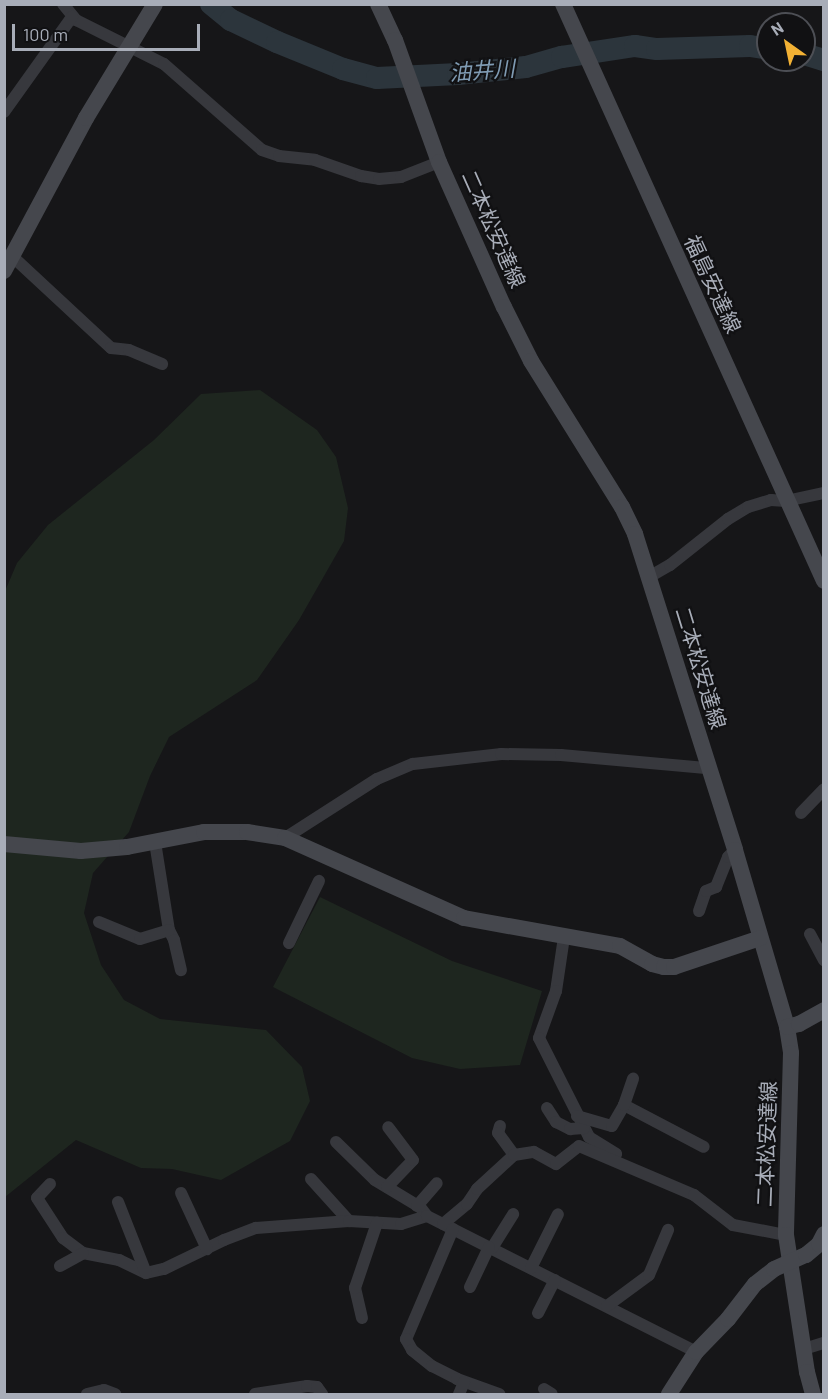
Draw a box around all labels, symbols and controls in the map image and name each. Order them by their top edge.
scale bar [15,12,202,50]
north arrow [756,12,816,72]
text: N [767,17,787,39]
text: 100 m [23,23,68,45]
water label: 油井川 [448,55,516,85]
street label: 二本松安達線 [457,166,531,292]
street label: 福島安達線 [679,231,747,337]
street label: 二本松安達線 [671,604,731,732]
street label: 二本松安達線 [751,1081,781,1207]

